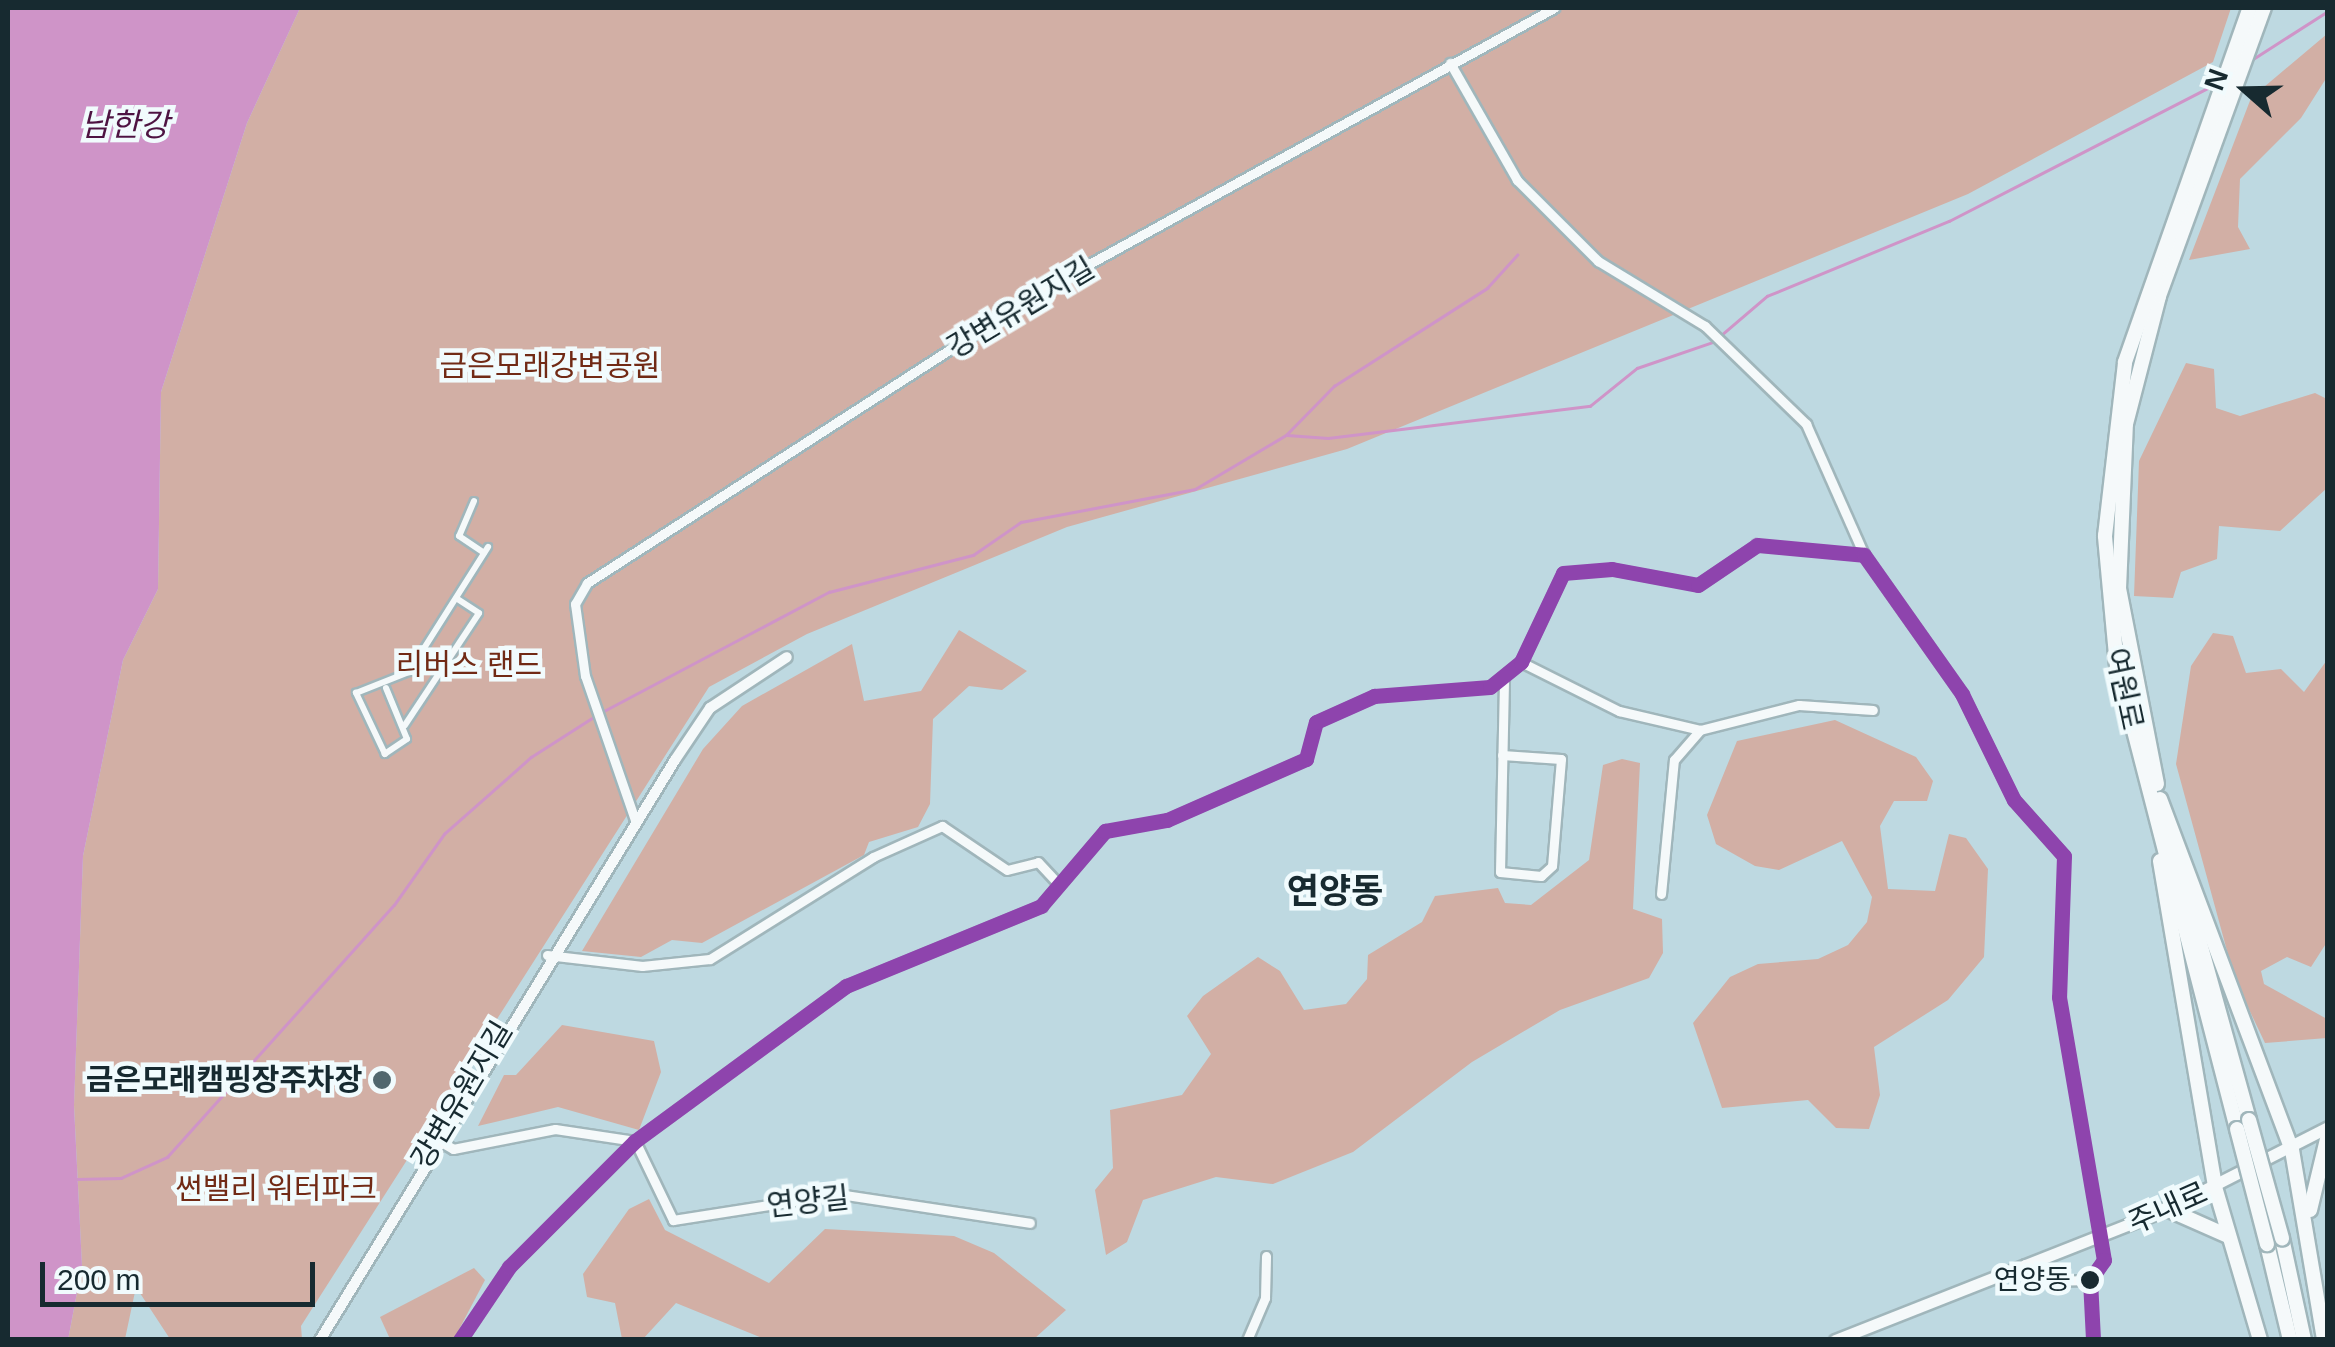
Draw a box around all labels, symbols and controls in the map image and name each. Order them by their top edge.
north arrow [2195,40,2295,140]
text: N [2198,65,2234,94]
water label: 남한강 [81,106,169,144]
street label: 강변유원지길 [941,250,1101,366]
park label: 금은모래강변공원 [440,348,660,384]
street label: 여원로 [2098,645,2150,733]
park label: 리버스 랜드 [396,647,542,683]
district label: 연양동 [1287,870,1383,912]
street label: 강변유원지길 [404,1015,520,1175]
place label: 금은모래캠핑장주차장 [86,1062,362,1098]
marker: 금은모래캠핑장주차장 [371,1069,393,1091]
park label: 썬밸리 워터파크 [175,1171,377,1207]
street label: 주내로 [2123,1175,2213,1241]
street label: 연양길 [765,1180,851,1224]
scale bar [45,1242,320,1304]
text: 200 m [57,1263,140,1296]
place label: 연양동 [1994,1263,2071,1297]
marker: 연양동 [2080,1270,2100,1290]

